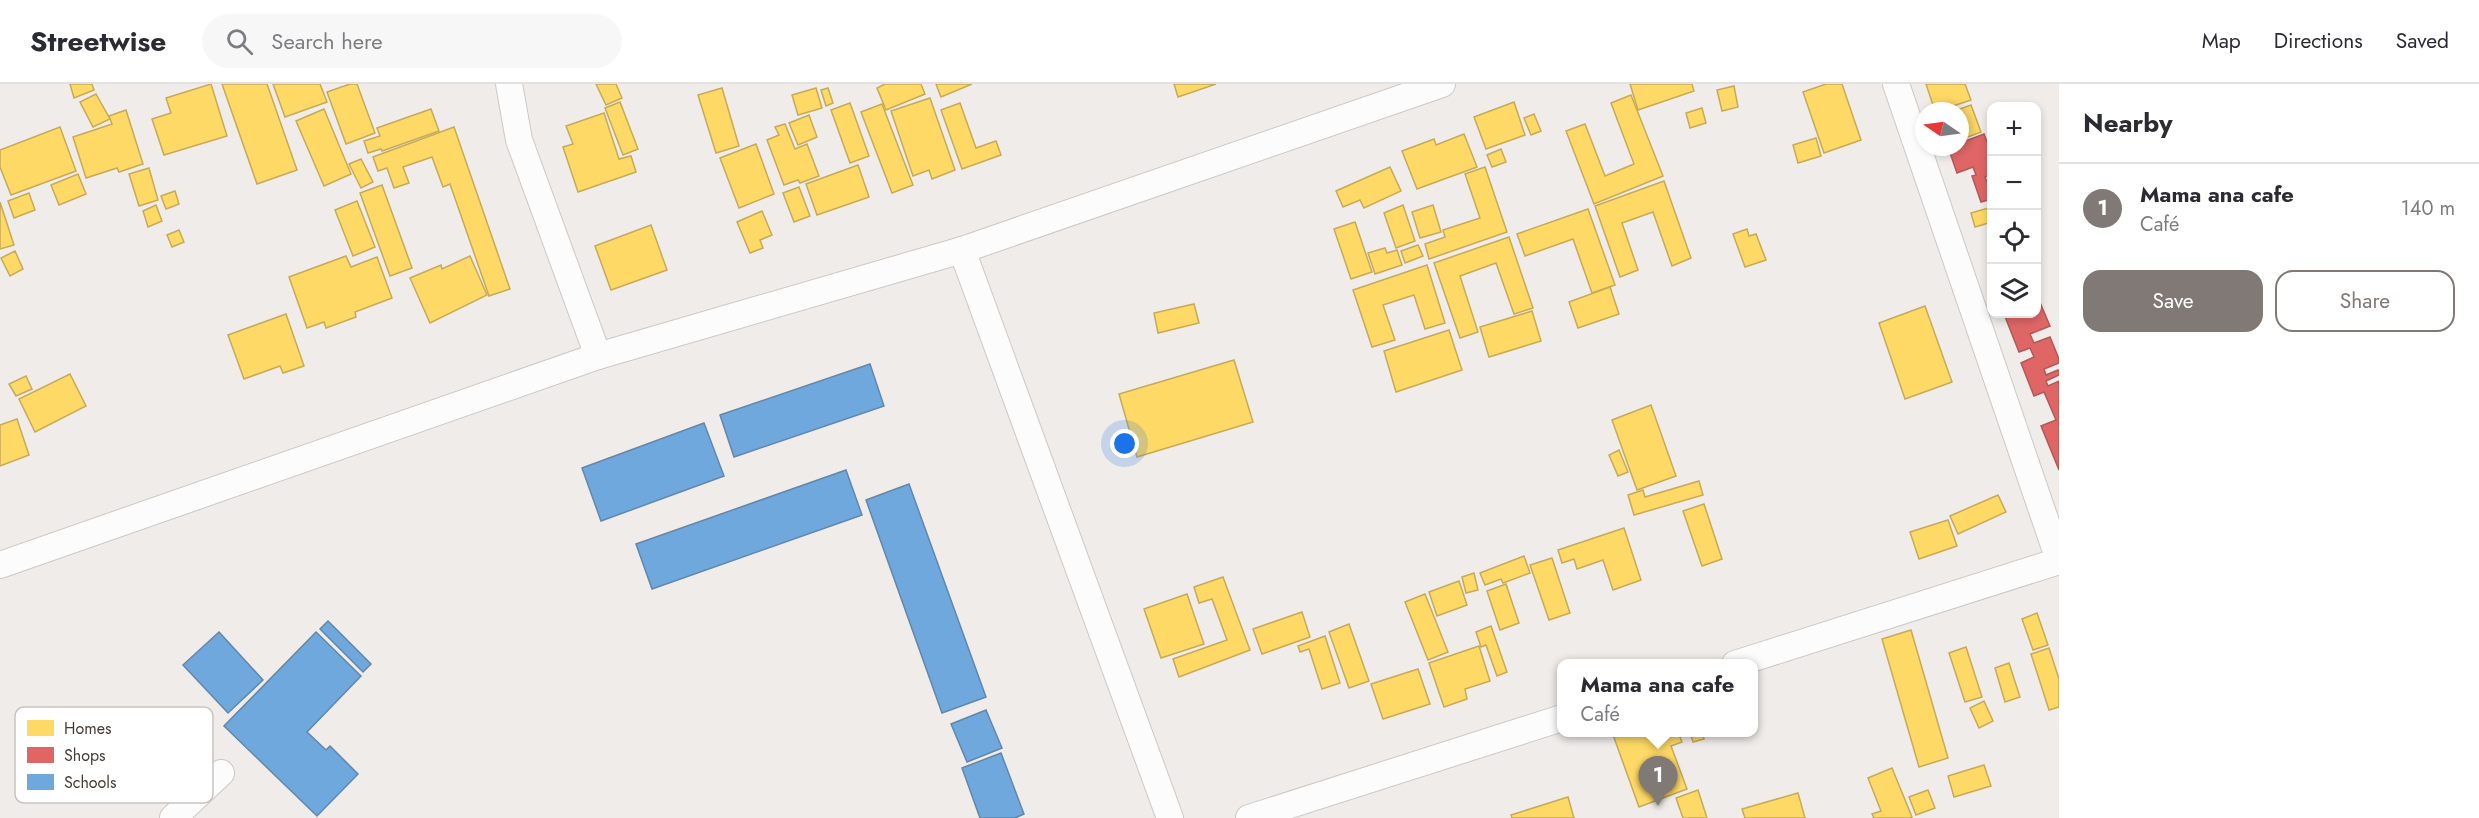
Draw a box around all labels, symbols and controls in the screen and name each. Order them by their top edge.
search box [202,14,622,68]
text: Streetwise [30,21,166,62]
icon: search [223,25,256,58]
text: Search here [271,25,383,57]
text: Map [2202,26,2241,56]
text: Directions [2274,26,2363,56]
text: Saved [2396,26,2449,56]
north arrow [1915,102,1969,156]
map controls [1987,102,2041,318]
button: + [1987,102,2041,156]
text: Nearby [2083,104,2172,142]
button: − [1987,156,2041,210]
text: Mama ana cafe [2140,178,2294,210]
text: 1 [2097,194,2108,223]
text: 140 m [2401,194,2455,223]
button: locate [1987,210,2041,264]
text: Café [2140,210,2179,239]
button: layers [1987,264,2041,318]
button: Save [2083,270,2263,332]
button: Share [2275,270,2455,332]
your location [1110,429,1139,458]
popup [1557,659,1758,737]
text: Mama ana cafe [1581,668,1734,700]
text: Café [1581,700,1620,729]
legend [15,707,213,803]
text: Homes [64,717,111,740]
text: Shops [64,744,105,767]
pin: 1 [1638,756,1678,806]
text: Schools [64,771,116,794]

